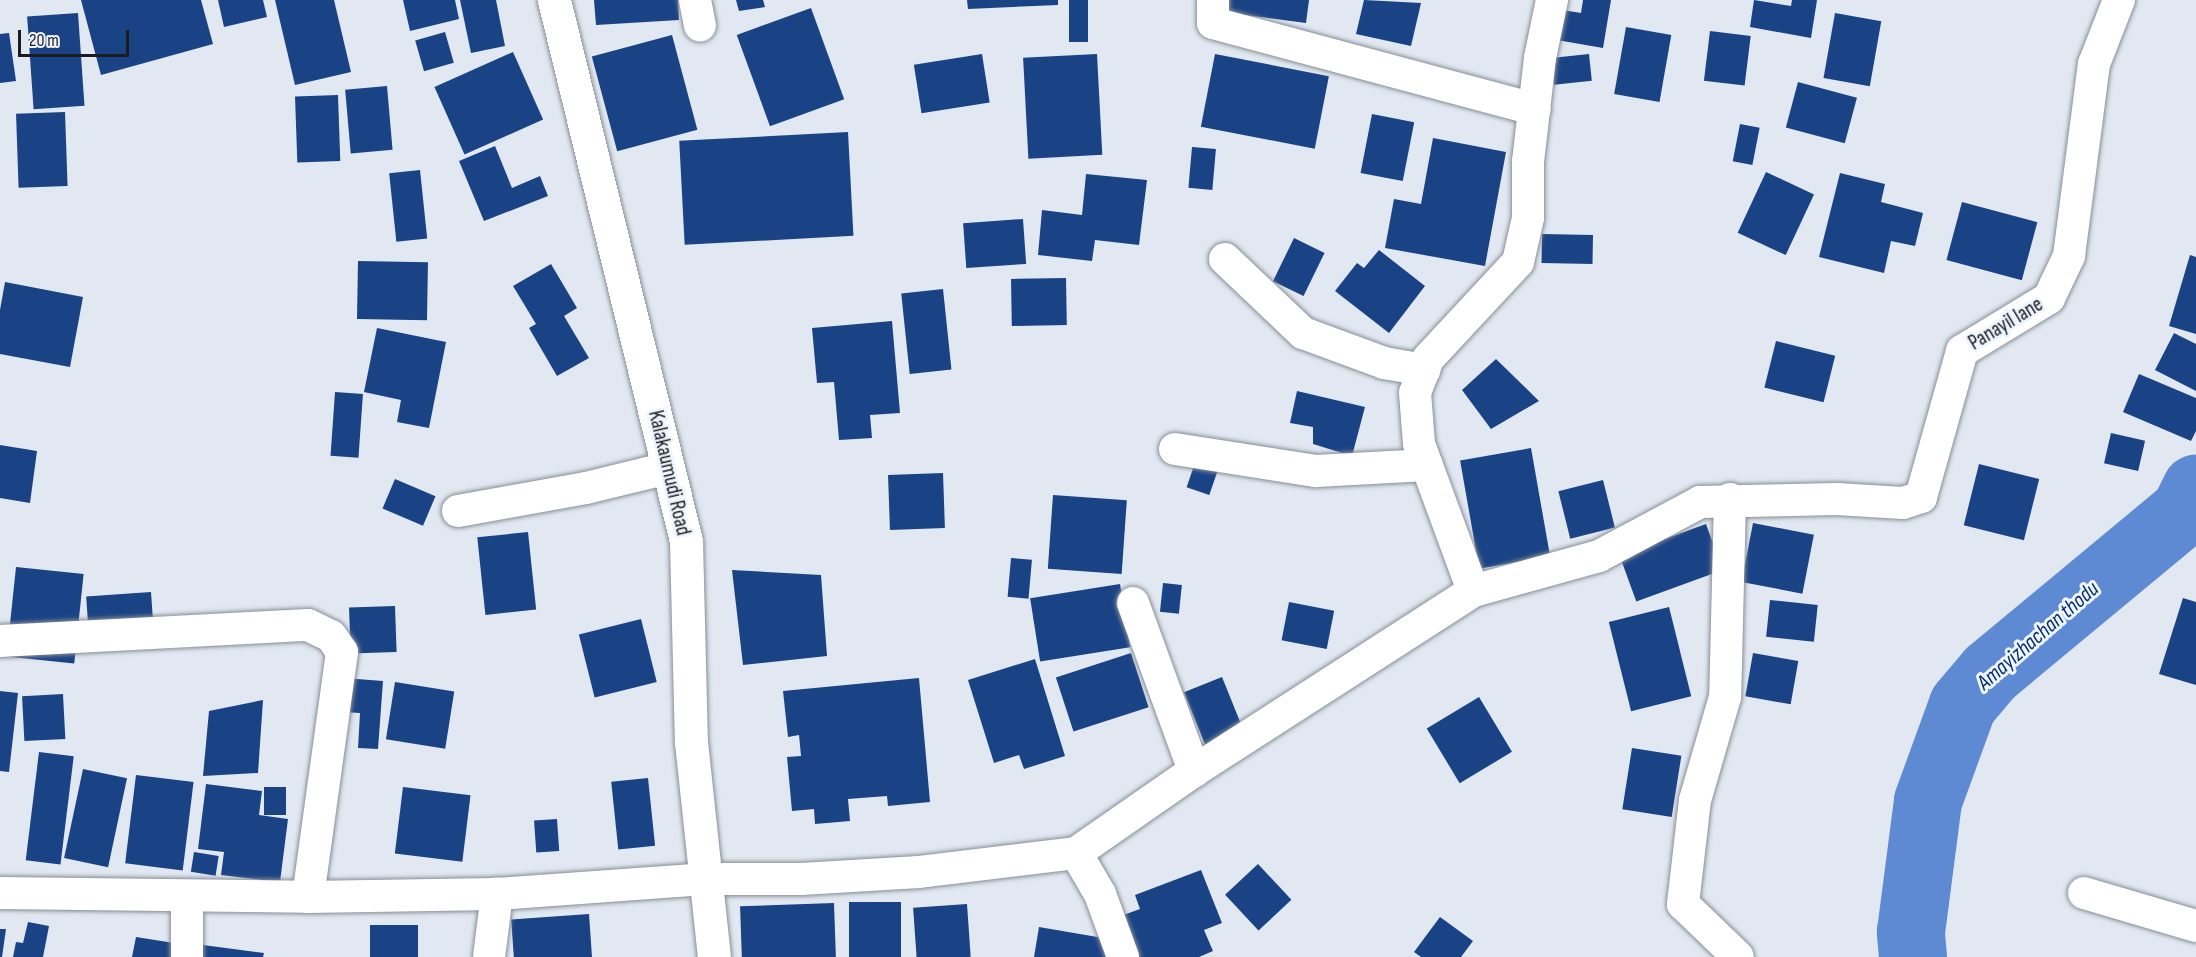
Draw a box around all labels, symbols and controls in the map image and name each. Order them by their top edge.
scale bar [21,18,132,56]
text: 20 m [29,30,59,51]
street label: Panayil lane [1964,292,2048,356]
street label: Kalakaumudi Road [642,408,696,538]
water label: Amayizhachan thodu [1972,576,2104,696]

